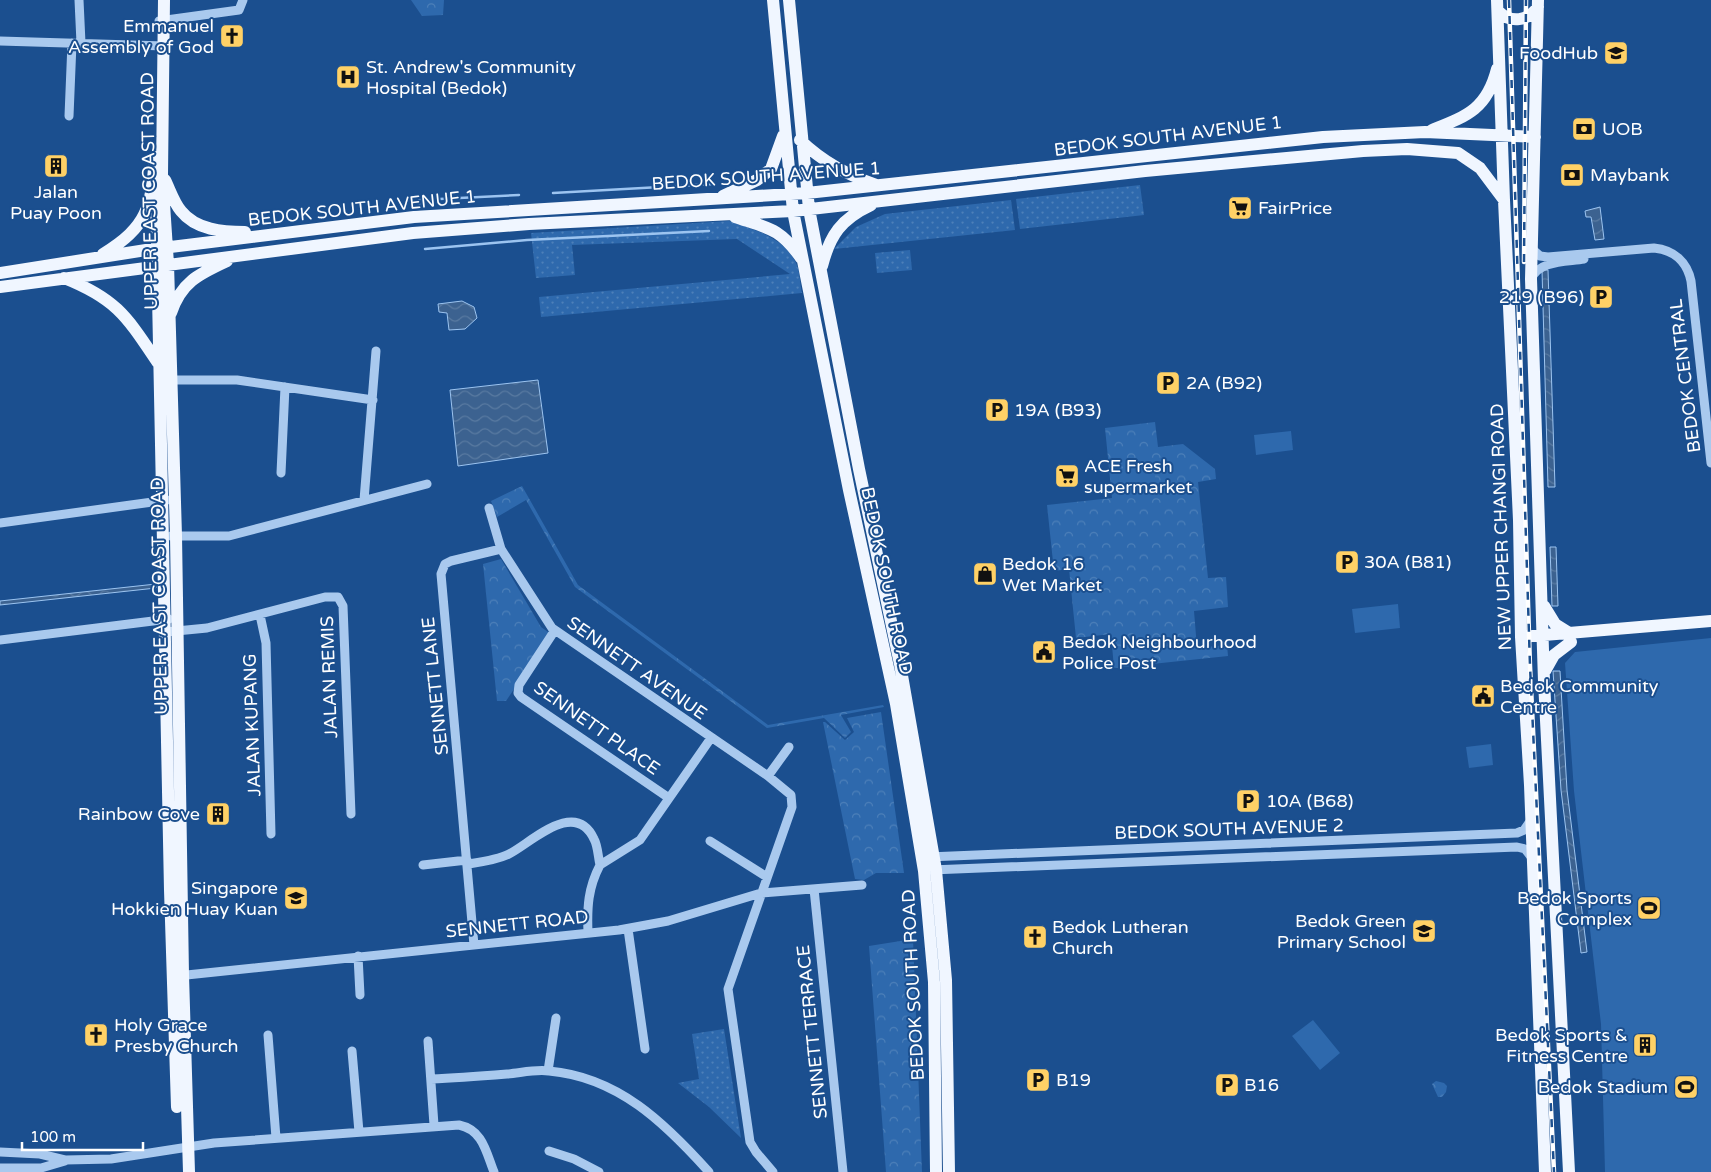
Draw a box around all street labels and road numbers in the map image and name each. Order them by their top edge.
street label: UPPER EAST COAST ROAD [136,72,162,310]
street label: BEDOK SOUTH AVENUE 1 [1053,111,1283,161]
street label: BEDOK SOUTH AVENUE 1 [651,157,881,195]
street label: BEDOK SOUTH AVENUE 1 [247,185,477,231]
street label: BEDOK CENTRAL [1665,297,1705,454]
street label: NEW UPPER CHANGI ROAD [1486,403,1516,651]
street label: UPPER EAST COAST ROAD [146,477,172,715]
street label: BEDOK SOUTH ROAD [856,485,918,677]
street label: SENNETT AVENUE [563,611,711,725]
street label: JALAN REMIS [316,616,342,738]
street label: SENNETT LANE [417,616,453,756]
street label: JALAN KUPANG [239,653,265,797]
street label: SENNETT PLACE [530,676,664,780]
street label: BEDOK SOUTH AVENUE 2 [1114,814,1344,844]
street label: BEDOK SOUTH ROAD [897,889,929,1081]
street label: SENNETT ROAD [444,906,590,942]
street label: SENNETT TERRACE [792,944,832,1120]

